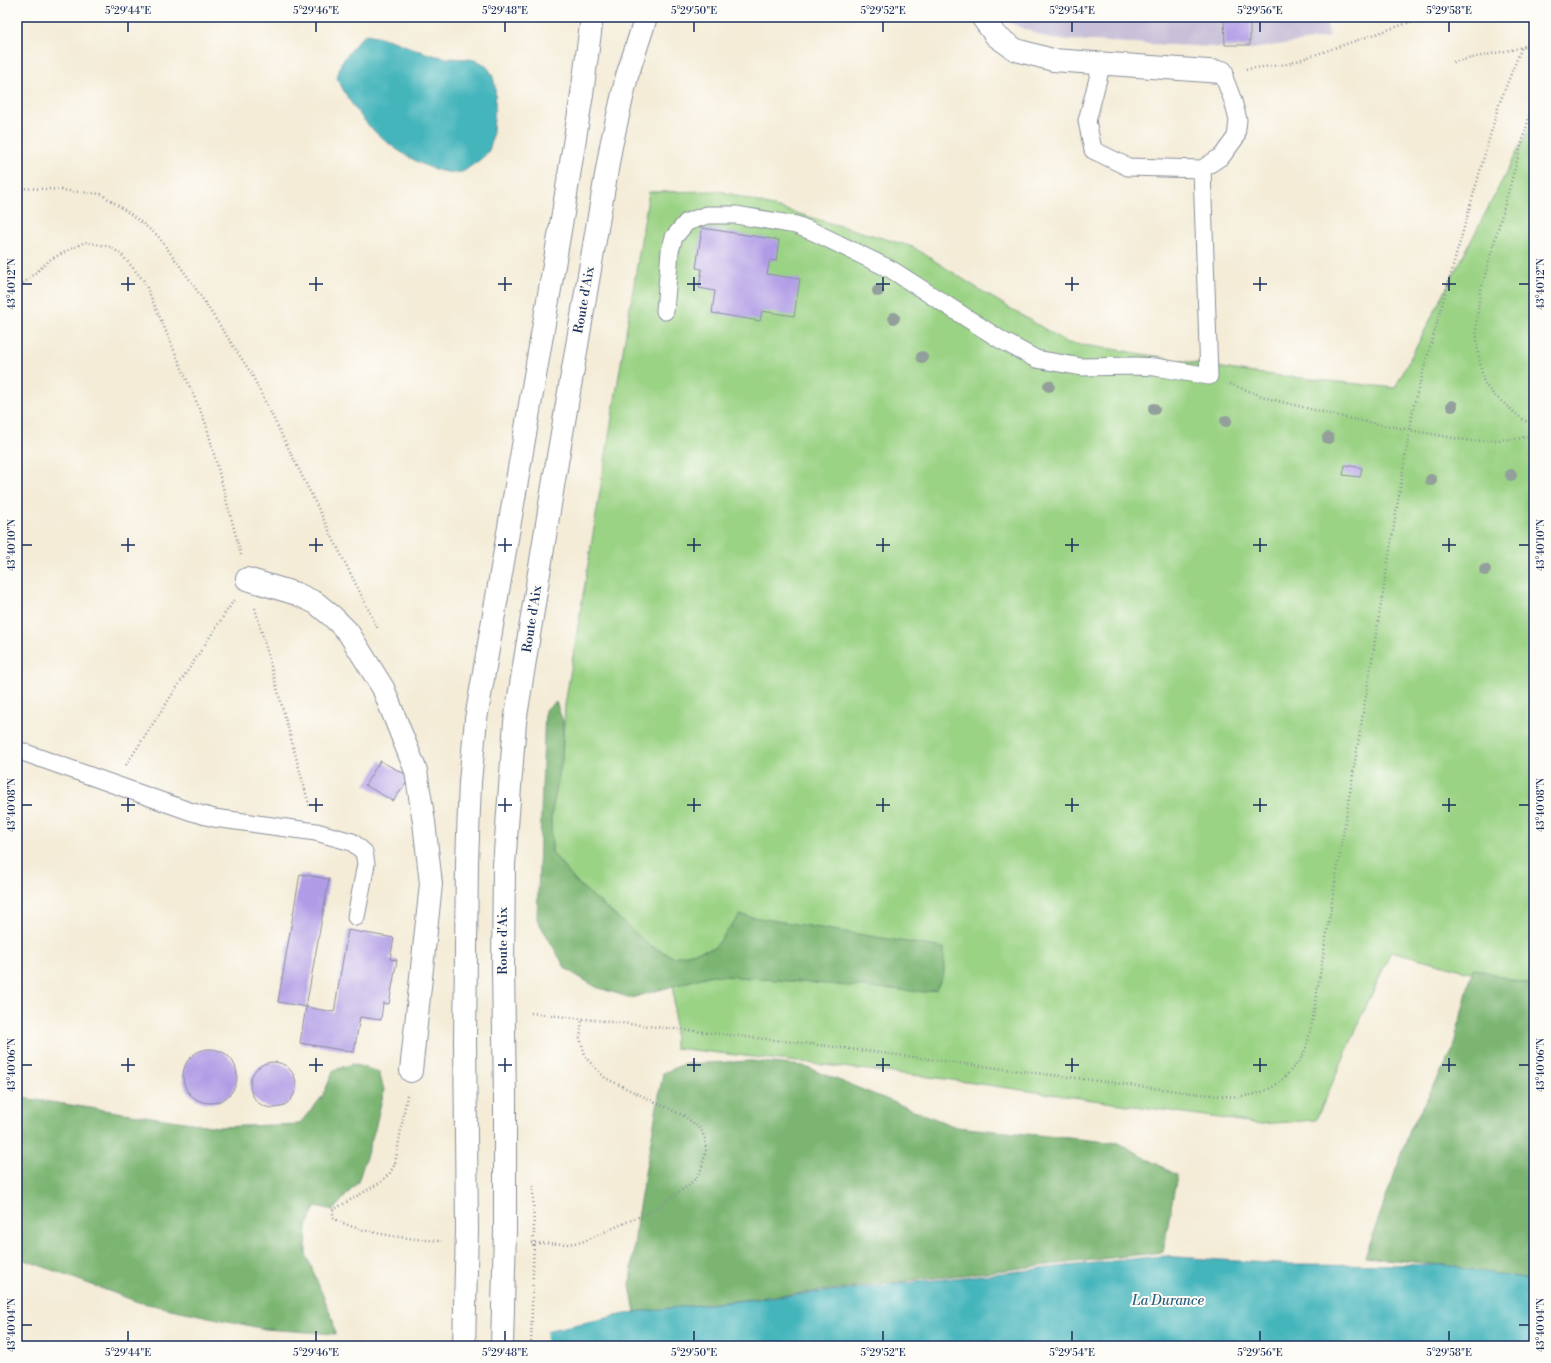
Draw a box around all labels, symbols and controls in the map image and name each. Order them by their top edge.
text: 5°29'44"E [105,5,151,17]
text: 5°29'46"E [293,5,339,17]
text: 5°29'48"E [482,5,528,17]
text: 5°29'50"E [671,5,717,17]
text: 5°29'52"E [860,5,906,17]
text: 5°29'54"E [1049,5,1095,17]
text: 5°29'56"E [1237,5,1283,17]
text: 5°29'58"E [1426,5,1472,17]
text: 43°40'12"N [6,258,18,310]
text: 43°40'12"N [1535,258,1547,310]
street label: Route d'Aix [570,265,598,335]
text: 43°40'10"N [6,518,18,571]
text: 43°40'10"N [1535,518,1547,571]
street label: Route d'Aix [519,584,545,654]
text: 43°40'08"N [6,777,18,832]
text: 43°40'08"N [1535,777,1547,832]
street label: Route d'Aix [495,907,511,975]
text: 43°40'06"N [6,1037,18,1092]
text: 43°40'06"N [1535,1037,1547,1092]
water label: La Durance [1131,1292,1204,1310]
text: 43°40'04"N [6,1297,18,1352]
text: 43°40'04"N [1535,1297,1547,1352]
text: 5°29'44"E [105,1347,151,1359]
text: 5°29'46"E [293,1347,339,1359]
text: 5°29'48"E [482,1347,528,1359]
text: 5°29'50"E [671,1347,717,1359]
text: 5°29'52"E [860,1347,906,1359]
text: 5°29'54"E [1049,1347,1095,1359]
text: 5°29'56"E [1237,1347,1283,1359]
text: 5°29'58"E [1426,1347,1472,1359]

